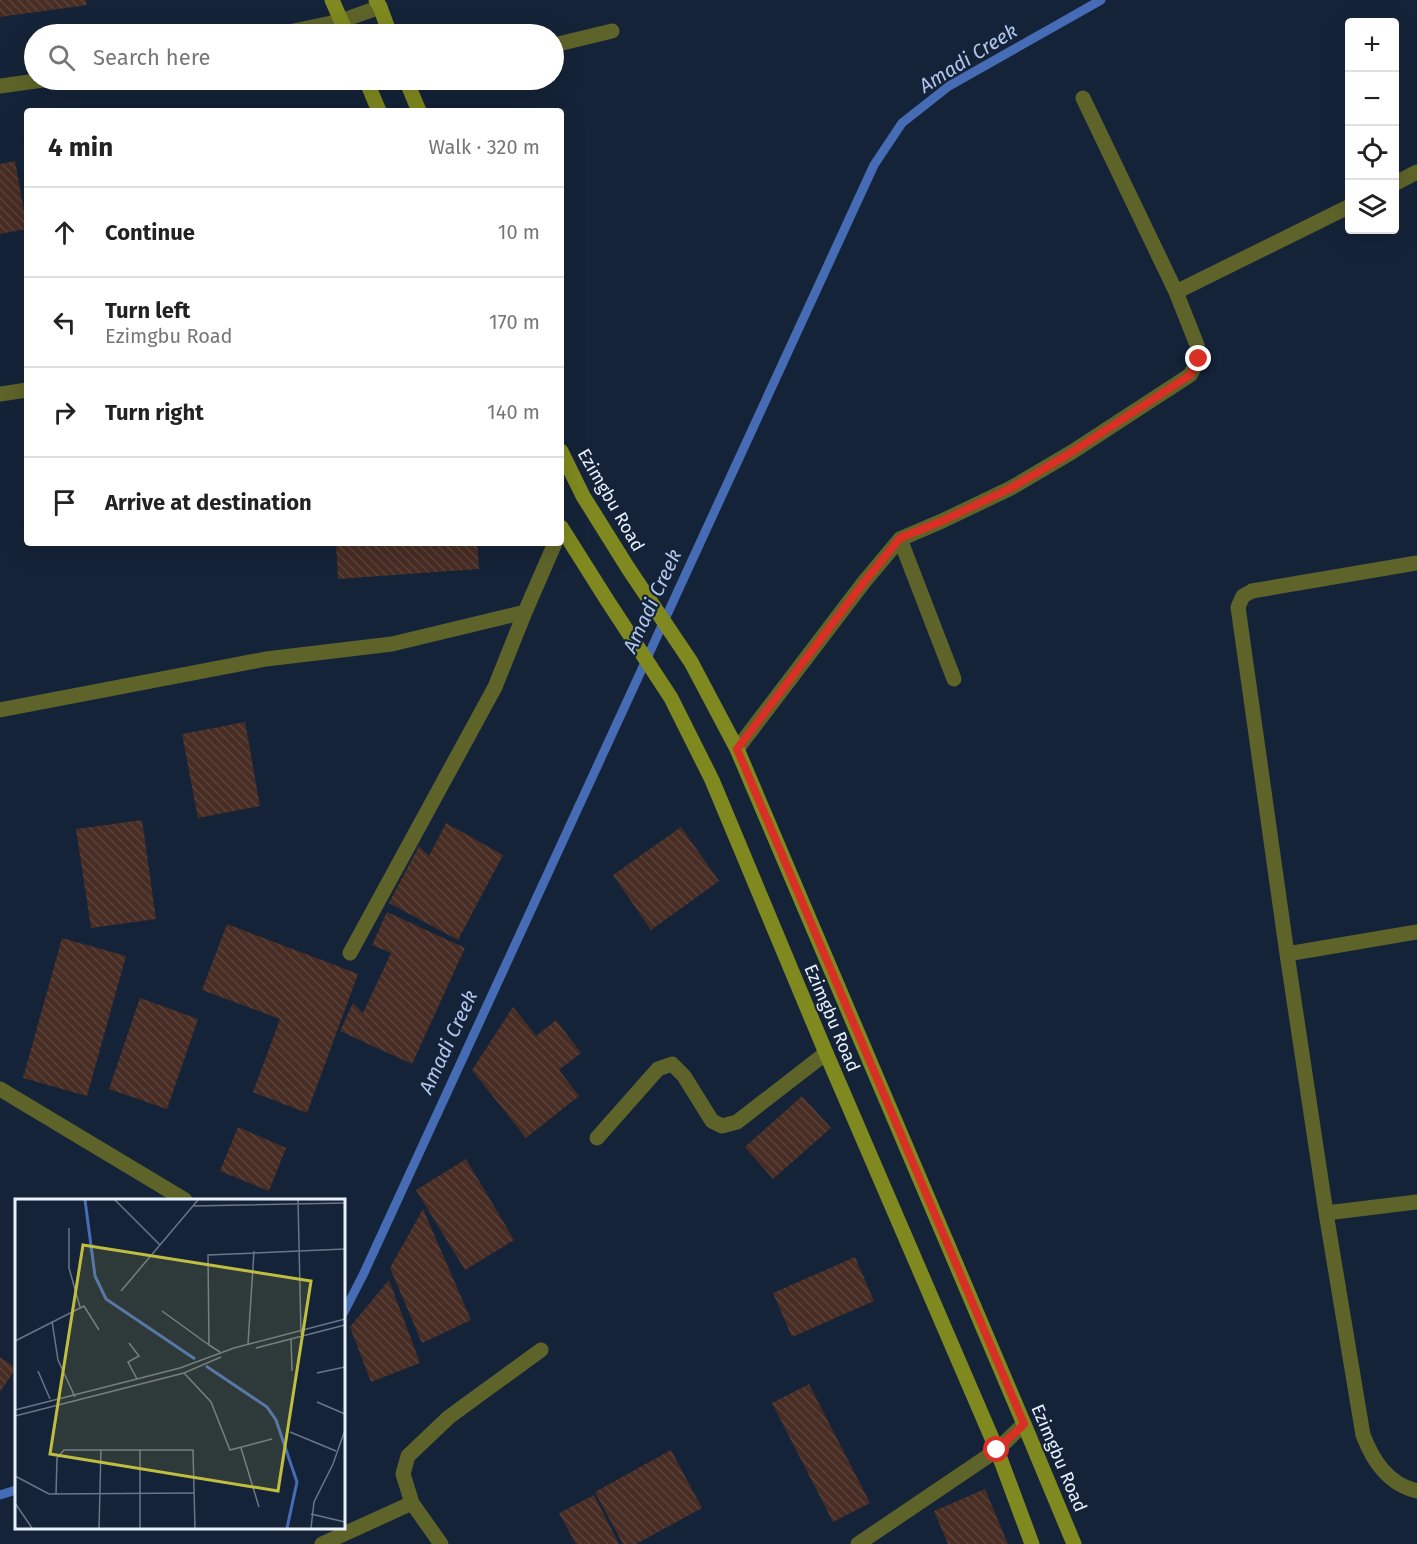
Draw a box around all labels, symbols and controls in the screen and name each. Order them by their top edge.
water label: Amadi Creek [914,18,1022,98]
map controls [1345,18,1399,234]
button: + [1345,18,1399,72]
search box [24,24,564,90]
icon: search [45,41,78,74]
text: Search here [93,44,211,71]
button: − [1345,72,1399,126]
button: locate [1345,126,1399,180]
text: 4 min [48,132,113,163]
text: Walk · 320 m [429,135,540,159]
button: layers [1345,180,1399,234]
icon: ahead [48,216,81,249]
text: Continue [105,219,195,246]
text: 10 m [498,220,540,244]
text: Turn left [105,297,190,324]
icon: left [48,306,81,339]
text: 170 m [489,310,540,334]
text: Ezimgbu Road [105,324,233,348]
route end [1185,345,1211,371]
icon: right [48,396,81,429]
text: Turn right [105,399,204,426]
text: 140 m [487,400,540,424]
street label: Ezimgbu Road [573,445,649,555]
icon: arrive [48,486,81,519]
text: Arrive at destination [105,489,312,516]
water label: Amadi Creek [617,545,686,657]
street label: Ezimgbu Road [799,961,865,1075]
water label: Amadi Creek [413,986,482,1098]
inset map [15,1199,345,1529]
street label: Ezimgbu Road [1026,1401,1092,1515]
route start [983,1436,1009,1462]

